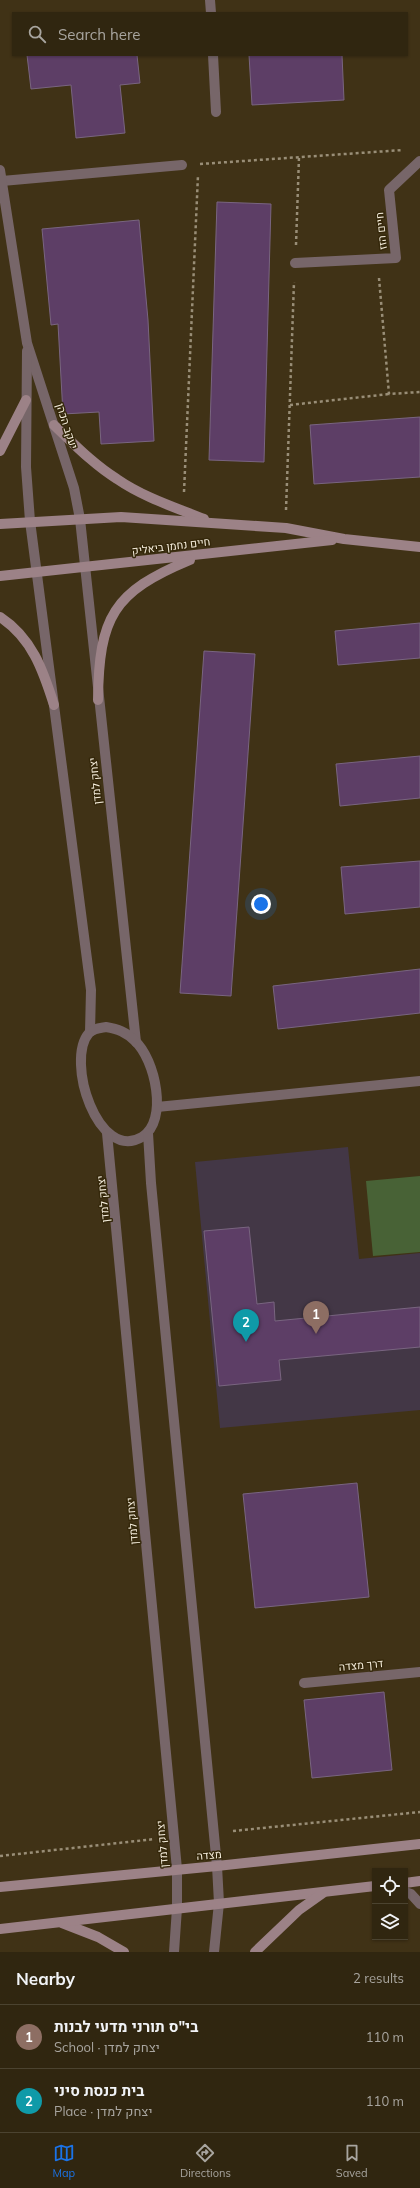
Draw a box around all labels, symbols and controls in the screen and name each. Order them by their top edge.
search box [12,12,408,56]
icon: search [26,23,48,45]
text: Search here [58,25,140,44]
street label: חיים הזז [372,212,390,250]
street label: יעקב הכהן [53,401,81,451]
street label: חיים נחמן ביאליק [131,534,211,558]
street label: יצחק למדן [86,757,104,805]
your location [251,894,271,914]
street label: יצחק למדן [94,1175,112,1223]
pin: 1 [303,1301,329,1334]
pin: 2 [233,1309,259,1342]
street label: יצחק למדן [123,1497,141,1545]
street label: דרך מצדה [338,1656,384,1674]
street label: יצחק למדן [153,1820,171,1868]
street label: מצדה [196,1847,222,1863]
map controls [372,1868,408,1940]
button: locate [372,1868,408,1904]
button: layers [372,1904,408,1940]
text: Nearby [16,1968,75,1989]
text: 2 results [353,1970,404,1986]
text: בי"ס תורני מדעי לבנות [54,2017,198,2036]
text: 1 [25,2029,33,2045]
text: 110 m [366,2029,404,2045]
text: School · יצחק למדן [54,2039,160,2055]
text: בית כנסת סיני [54,2081,145,2100]
text: 2 [25,2093,33,2109]
text: 110 m [366,2093,404,2109]
text: Place · יצחק למדן [54,2103,152,2119]
tab: Map [52,2142,75,2180]
tab: Directions [180,2142,231,2180]
tab: Saved [336,2142,368,2180]

